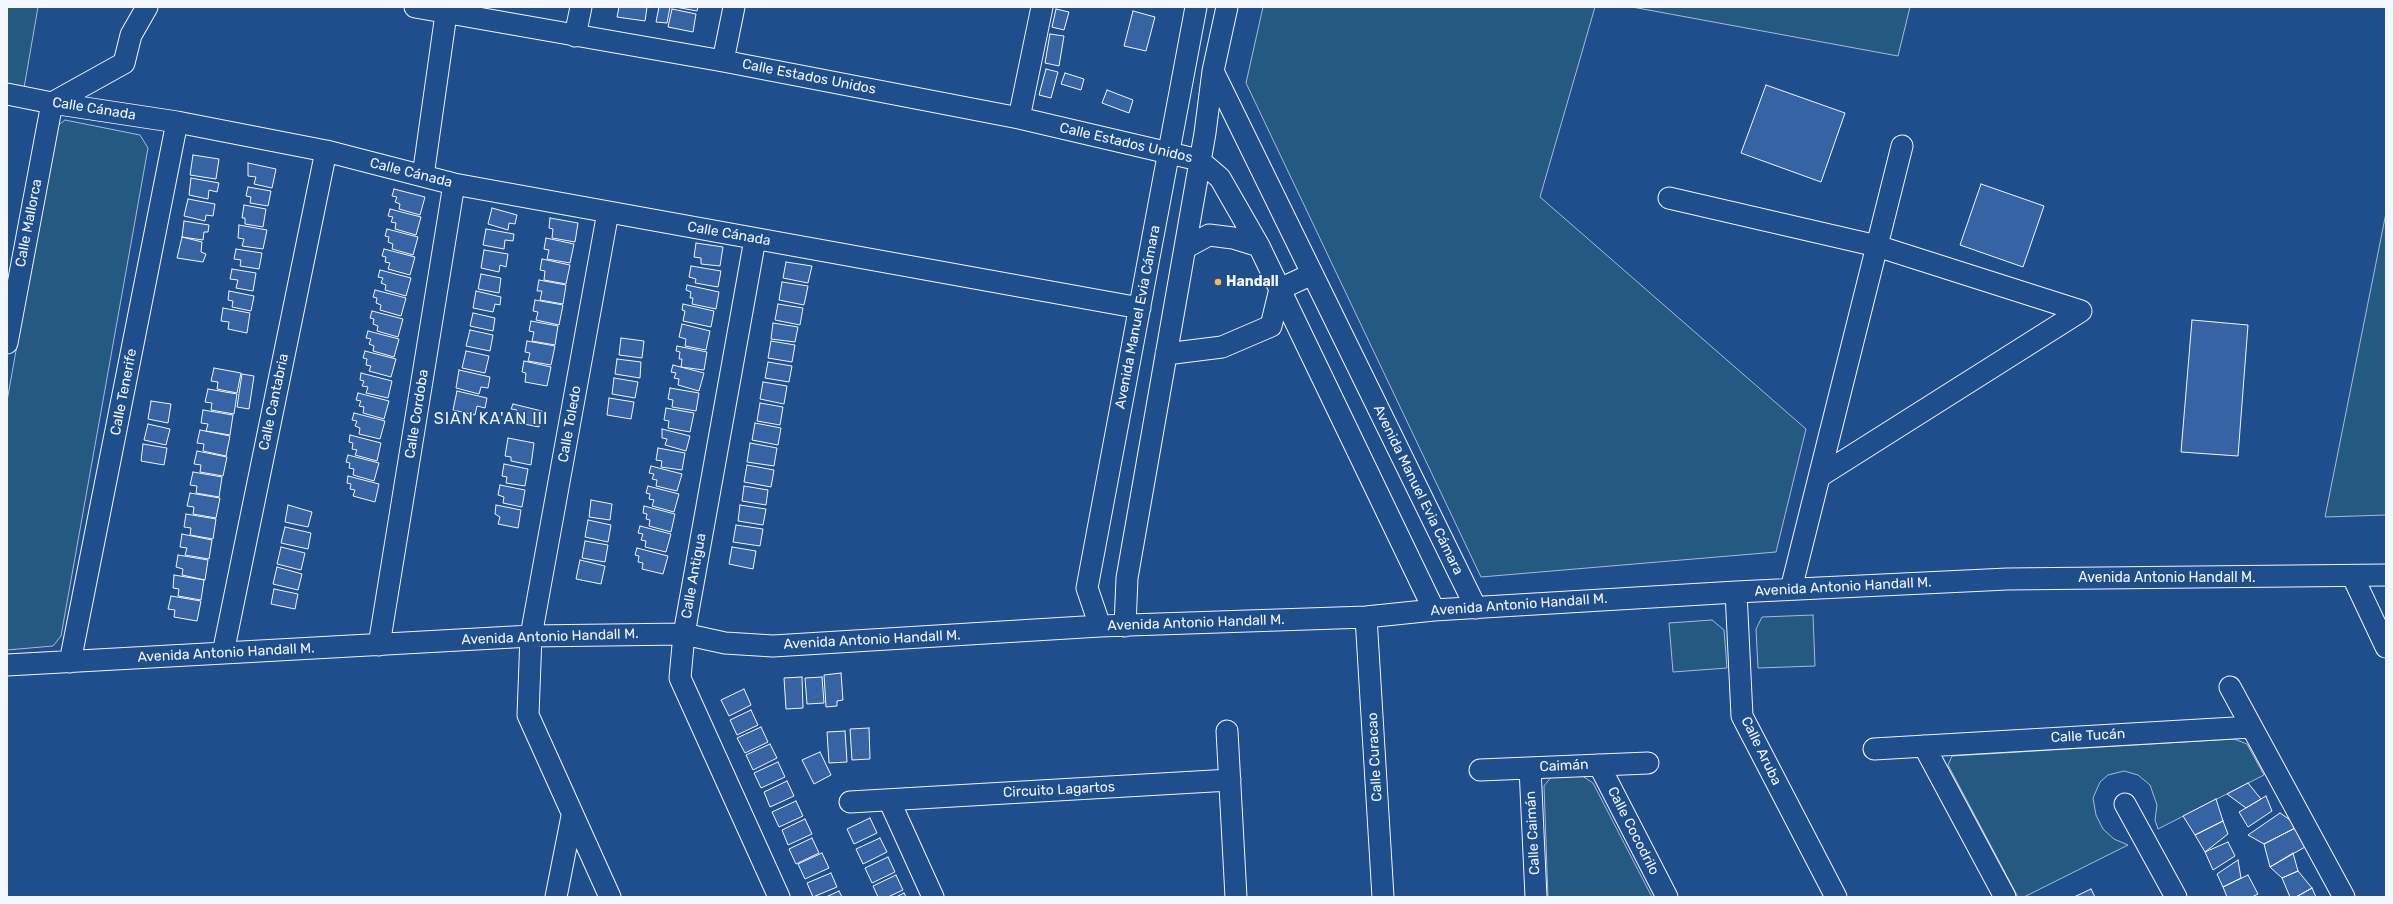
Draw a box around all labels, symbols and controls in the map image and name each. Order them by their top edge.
street label: Calle Estados Unidos [741,56,877,98]
street label: Calle Cánada [51,94,137,124]
street label: Calle Estados Unidos [1058,120,1194,166]
street label: Calle Cánada [368,155,454,191]
street label: Calle Mallorca [12,177,46,269]
street label: Calle Cánada [686,218,772,250]
street label: Avenida Manuel Evia Cámara [1112,224,1164,410]
place label: Handall [1226,274,1279,290]
marker: Handall [1213,277,1223,287]
street label: Calle Tenerife [107,347,141,437]
street label: Calle Cantabria [256,352,292,452]
street label: Calle Cordoba [402,368,432,460]
street label: Calle Toledo [555,384,585,464]
street label: Avenida Manuel Evia Cámara [1370,402,1466,578]
district label: SIAN KA'AN III [434,409,548,429]
street label: Calle Antigua [678,532,710,620]
street label: Avenida Antonio Handall M. [2078,570,2256,586]
street label: Avenida Antonio Handall M. [1754,574,1932,600]
street label: Avenida Antonio Handall M. [1430,590,1608,620]
street label: Avenida Antonio Handall M. [1107,612,1285,634]
street label: Avenida Antonio Handall M. [461,626,639,648]
street label: Avenida Antonio Handall M. [783,627,961,653]
street label: Avenida Antonio Handall M. [137,640,315,666]
street label: Calle Curacao [1364,712,1386,802]
street label: Calle Aruba [1737,714,1785,788]
street label: Calle Tucán [2050,726,2126,746]
street label: Caimán [1539,756,1589,776]
street label: Circuito Lagartos [1003,779,1115,801]
street label: Calle Cocodrilo [1604,784,1662,878]
street label: Calle Caimán [1522,791,1544,875]

